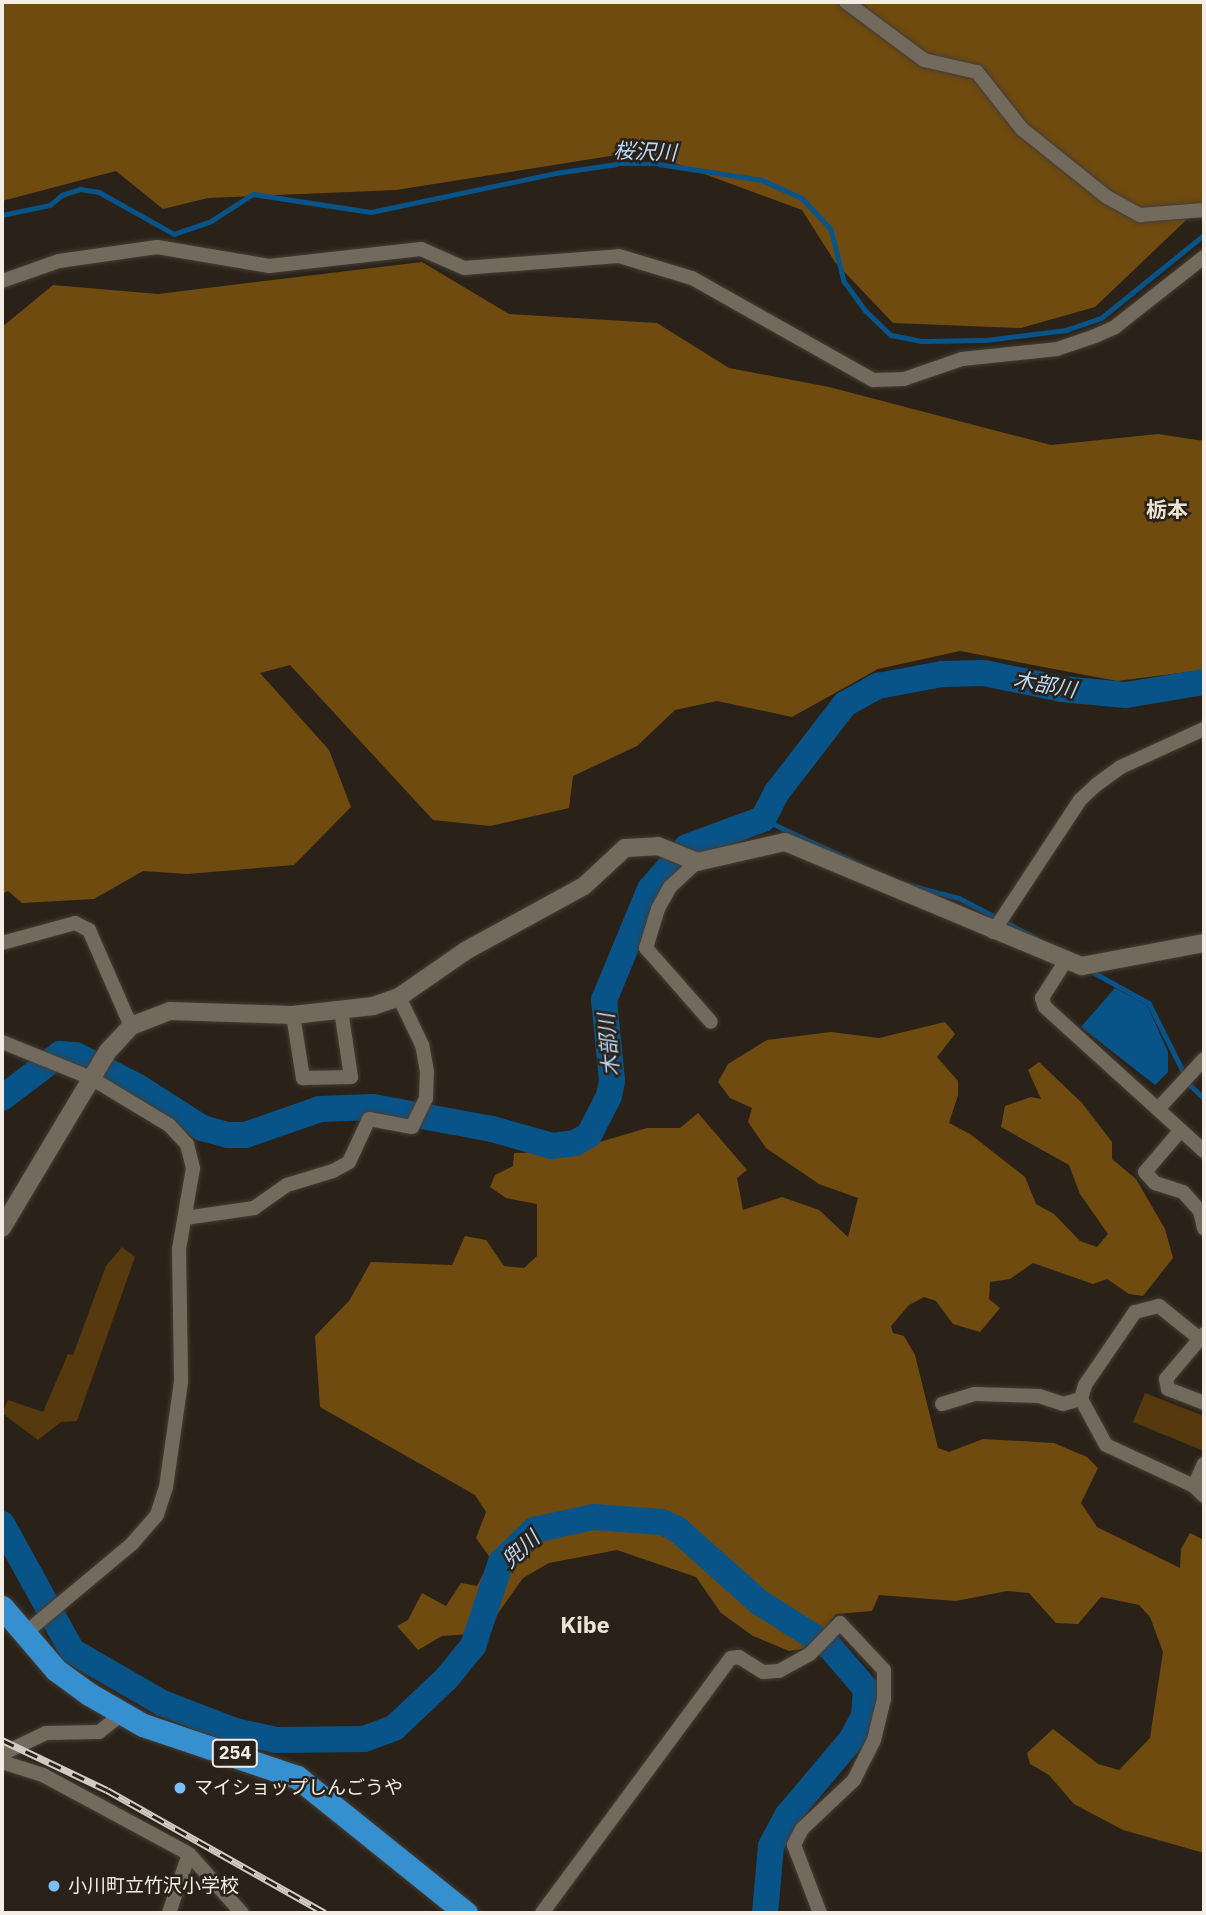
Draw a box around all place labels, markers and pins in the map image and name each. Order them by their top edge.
place label: マイショップしんごうや [194,1777,403,1799]
marker: マイショップしんごうや [172,1780,188,1796]
place label: 小川町立竹沢小学校 [68,1875,239,1897]
marker: 小川町立竹沢小学校 [46,1878,62,1894]

